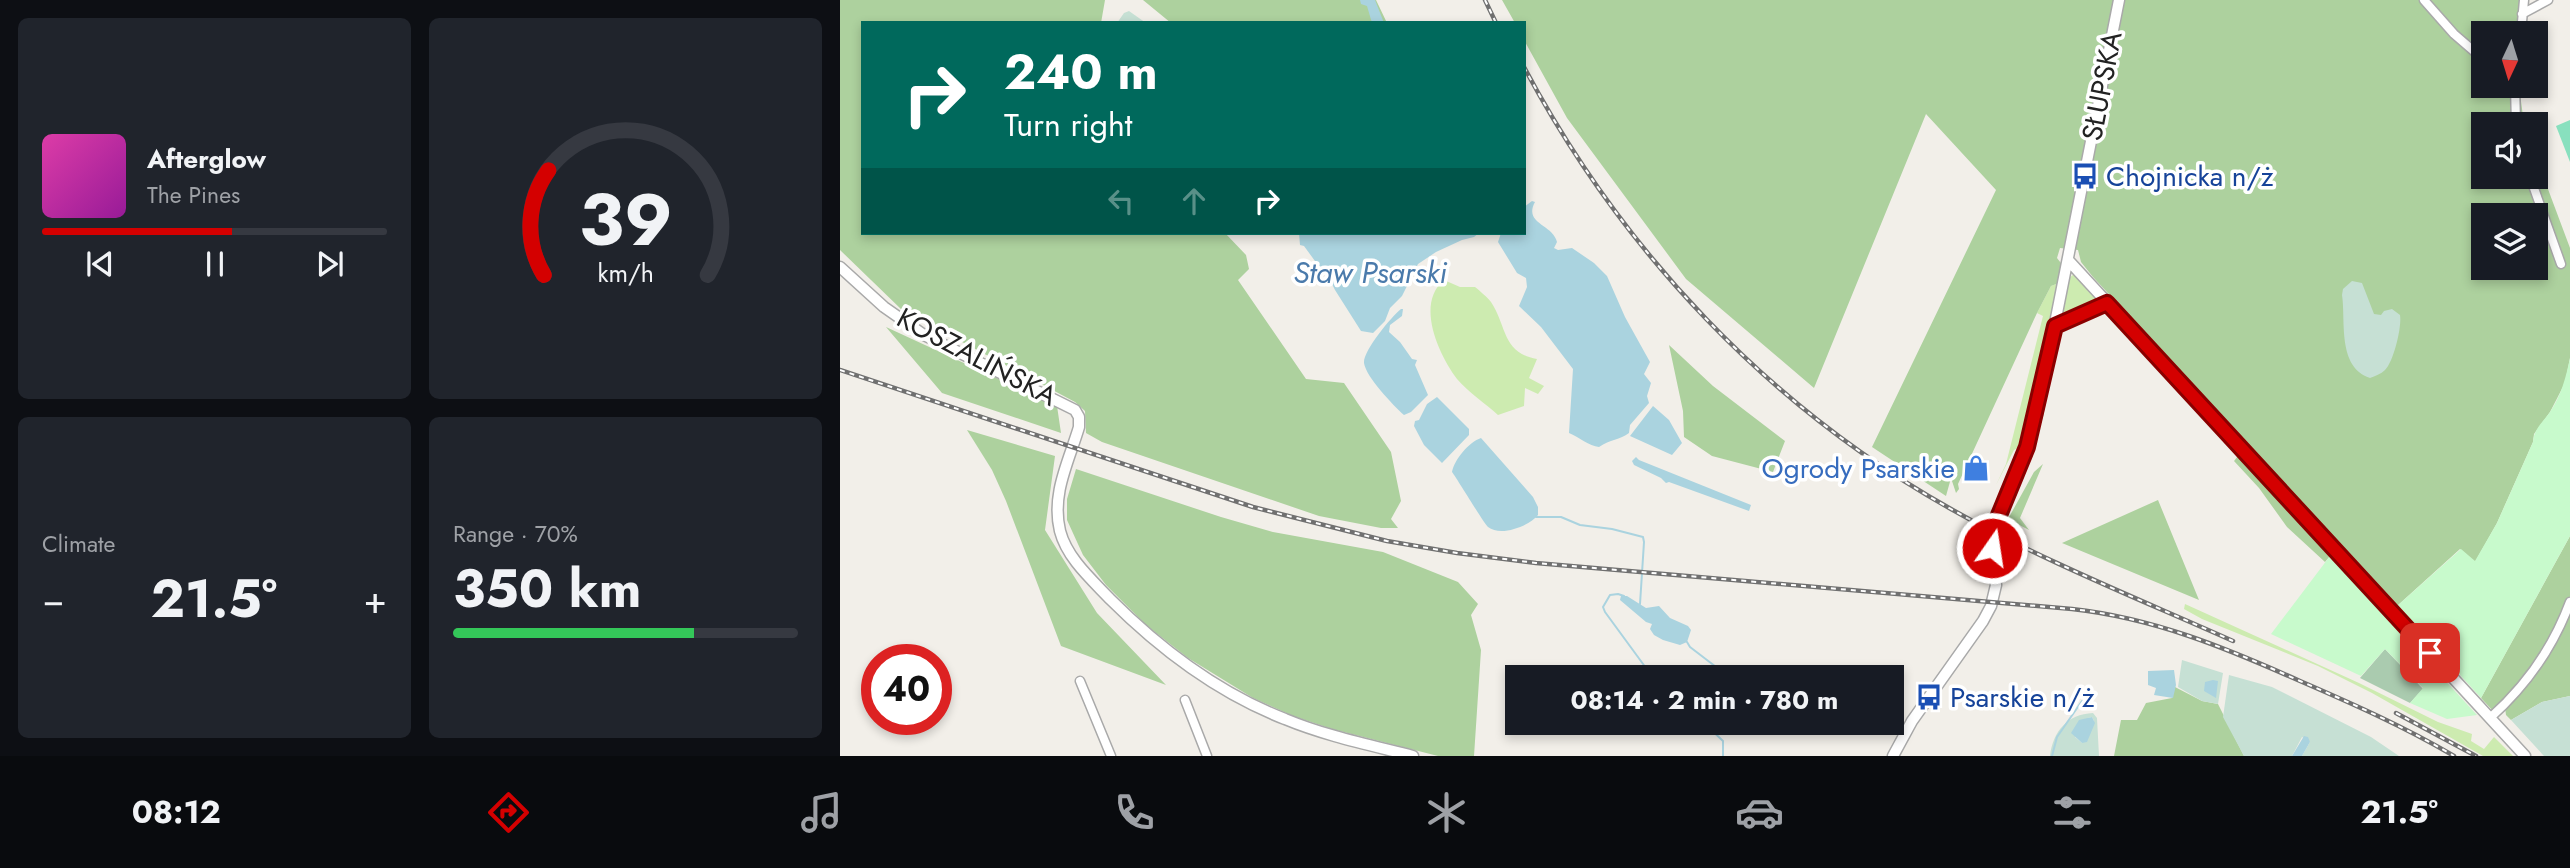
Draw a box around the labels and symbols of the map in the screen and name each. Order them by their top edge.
north arrow [2471,21,2548,98]
street label: SŁUPSKA [2071,27,2133,144]
place label: Chojnicka n/ż [2106,156,2274,197]
bus stop icon: Chojnicka n/ż [2070,161,2100,191]
water label: Staw Psarski [1293,251,1447,294]
street label: KOSZALIŃSKA [889,297,1065,417]
place label: Ogrody Psarskie [1762,448,1955,489]
shop icon: Ogrody Psarskie [1961,453,1991,483]
position arrow [1955,511,2029,585]
pin [2400,623,2460,683]
speed limit sign: 40 [861,644,952,735]
place label: Psarskie n/ż [1950,677,2095,718]
bus stop icon: Psarskie n/ż [1914,682,1944,712]

